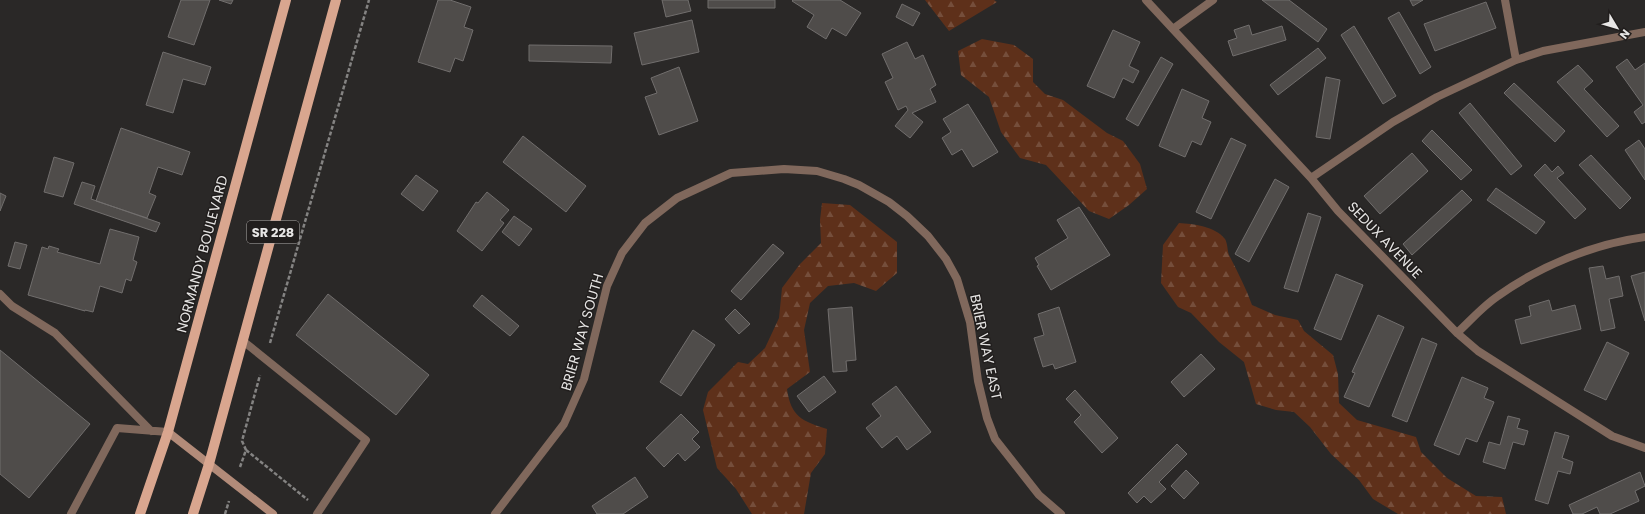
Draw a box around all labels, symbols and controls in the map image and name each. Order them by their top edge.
north arrow [1597,8,1637,48]
text: N [1616,26,1634,42]
street label: NORMANDY BOULEVARD [171,173,233,335]
street label: SEDUX AVENUE [1343,197,1427,283]
road number: SR 228 [247,221,299,243]
street label: BRIER WAY SOUTH [556,271,608,393]
street label: BRIER WAY EAST [965,292,1007,402]

